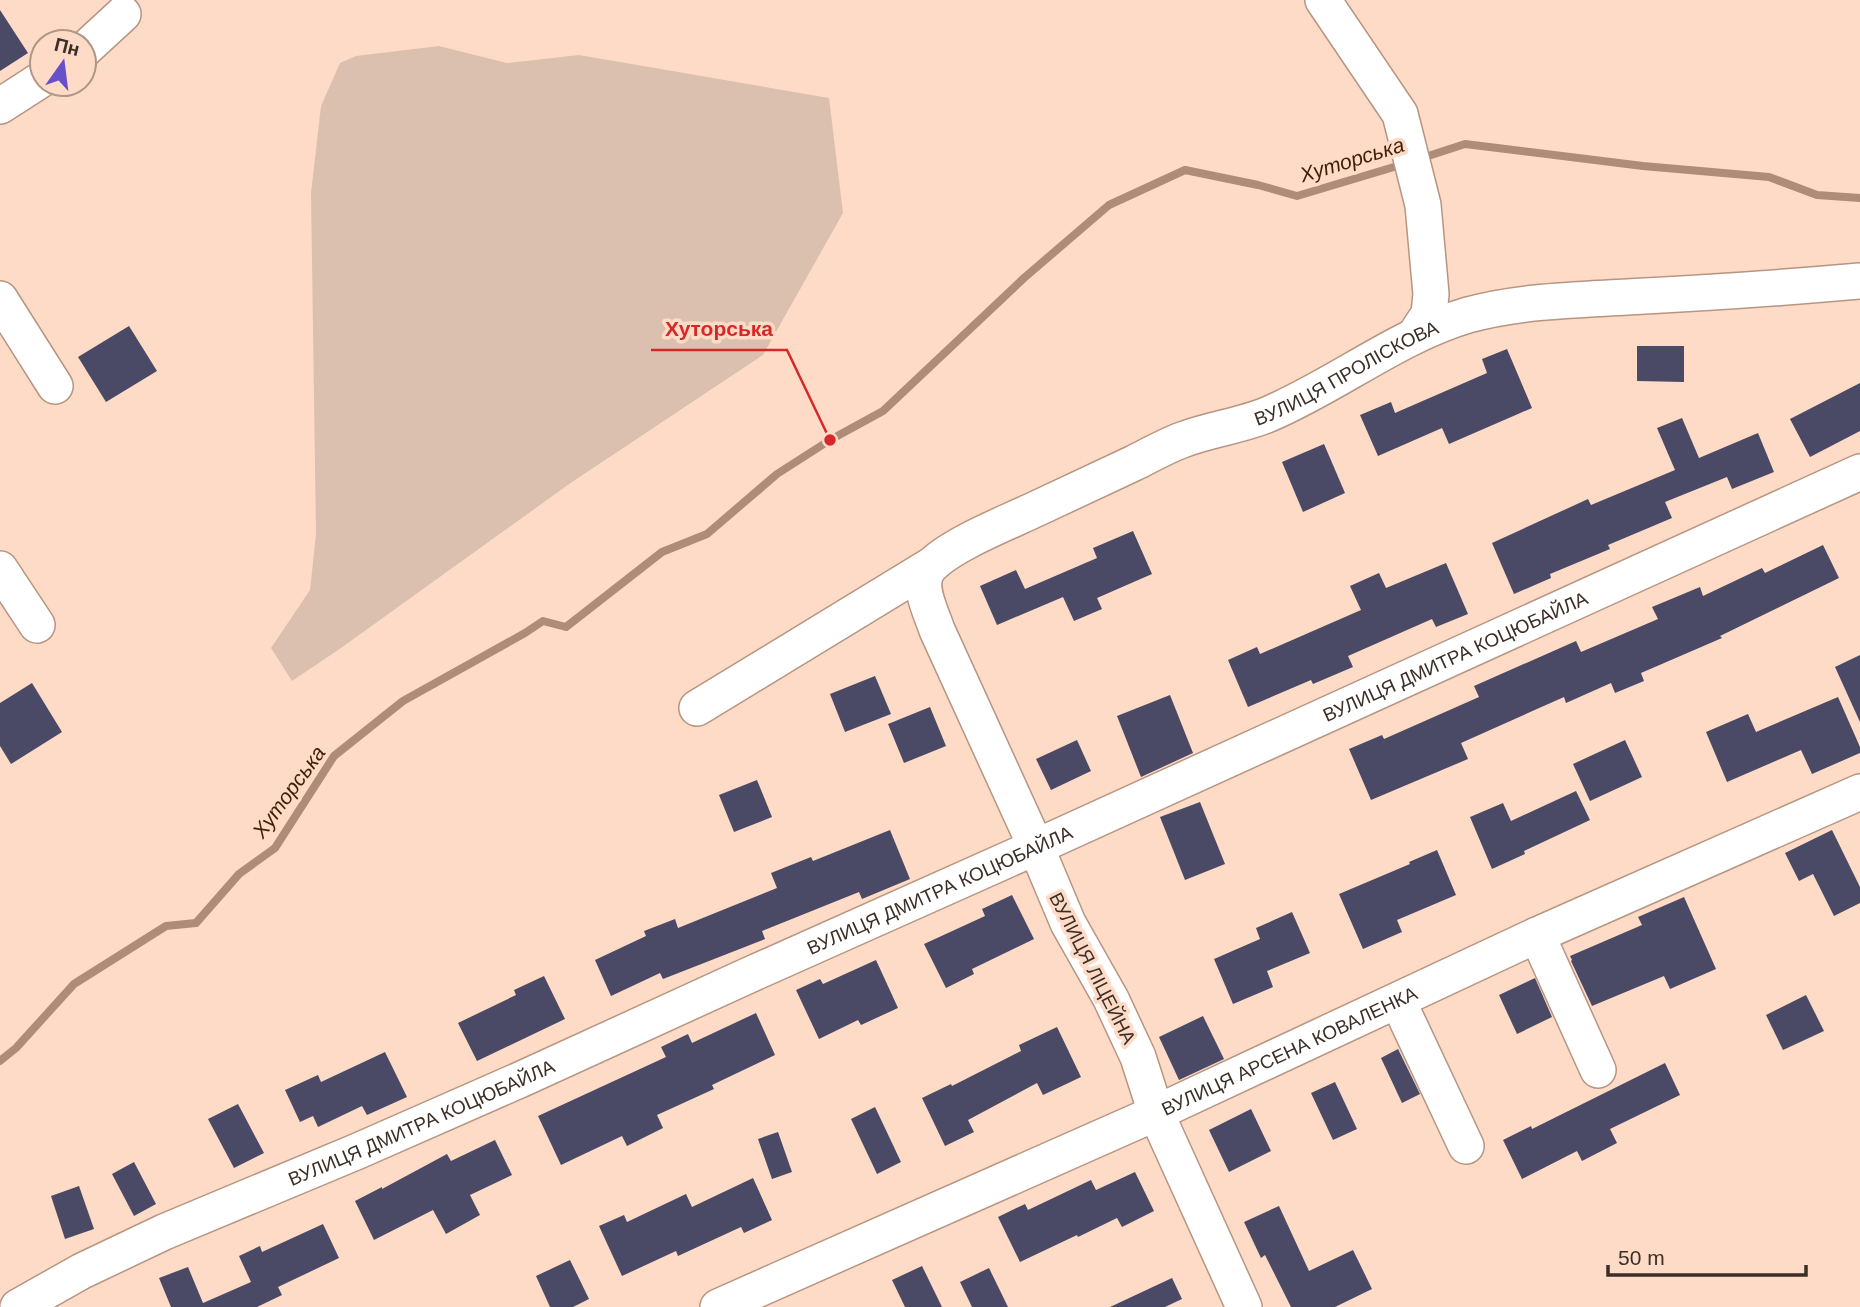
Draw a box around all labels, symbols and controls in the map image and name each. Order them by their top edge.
north arrow [28,28,98,98]
text: Пн [52,34,82,60]
water label: Хуторська [1296,133,1407,187]
callout: Хуторська [651,308,787,350]
text: Хуторська [665,317,773,340]
street label: ВУЛИЦЯ ПРОЛІСКОВА [1251,317,1442,430]
street label: ВУЛИЦЯ ДМИТРА КОЦЮБАЙЛА [1320,587,1591,726]
water label: Хуторська [247,741,330,843]
street label: ВУЛИЦЯ ДМИТРА КОЦЮБАЙЛА [804,822,1076,959]
street label: ВУЛИЦЯ ЛІЦЕЙНА [1045,889,1140,1048]
street label: ВУЛИЦЯ АРСЕНА КОВАЛЕНКА [1158,982,1421,1120]
street label: ВУЛИЦЯ ДМИТРА КОЦЮБАЙЛА [285,1055,558,1190]
scale bar [1608,1234,1806,1278]
text: 50 m [1618,1246,1665,1269]

